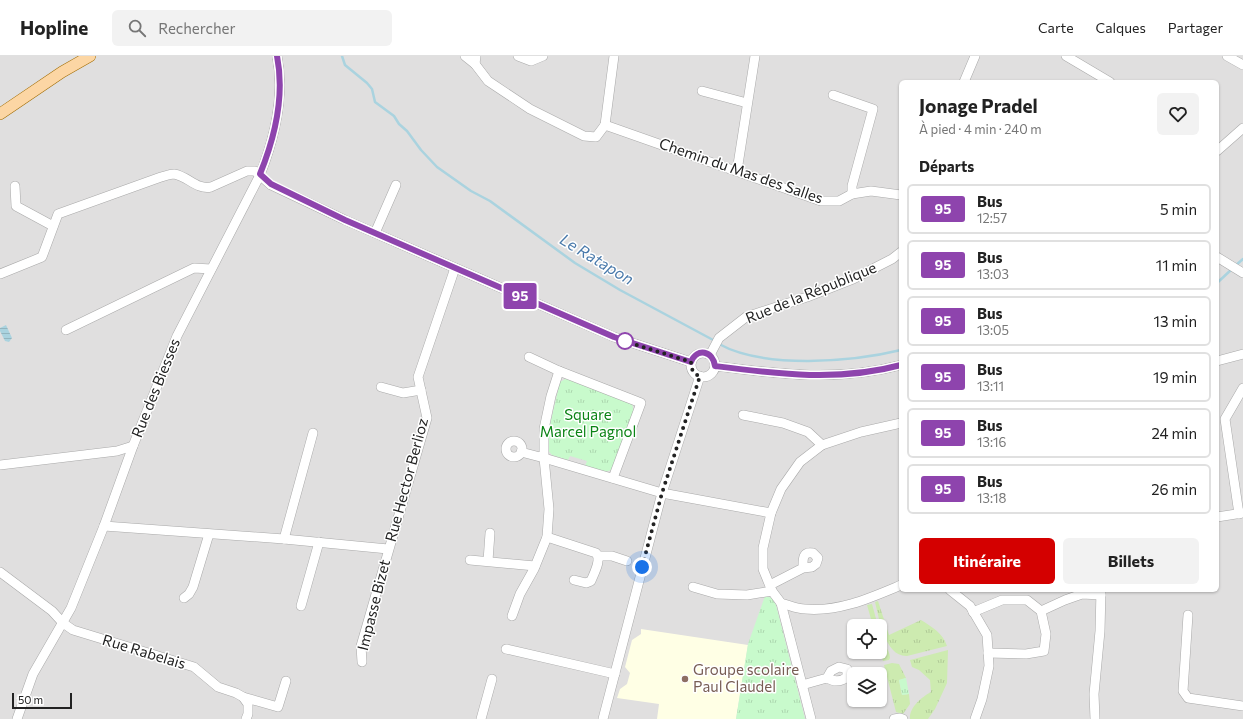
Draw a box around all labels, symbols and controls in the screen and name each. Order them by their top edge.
search box [112,10,392,46]
text: Hopline [20,16,88,39]
icon: search [126,17,148,39]
text: Rechercher [158,19,235,37]
text: Carte [1038,19,1074,36]
text: Calques [1096,19,1146,36]
text: Partager [1168,19,1223,36]
button: heart [1157,93,1199,135]
text: Jonage Pradel [919,94,1038,117]
text: À pied · 4 min · 240 m [919,121,1041,137]
street label: Chemin du Mas des Salles [657,134,826,207]
text: Départs [919,157,974,175]
text: Bus [977,192,1002,210]
text: 95 [935,200,951,217]
text: 5 min [1160,200,1197,218]
text: 12:57 [977,210,1007,226]
water label: Le Ratapon [557,229,638,288]
text: Bus [977,248,1002,266]
text: 95 [935,256,951,273]
text: 11 min [1156,256,1197,274]
street label: Rue de la République [743,258,879,327]
text: 13:03 [977,266,1009,282]
line badge: 95 [502,283,538,309]
text: 95 [512,287,528,304]
text: Bus [977,304,1002,322]
text: 95 [935,312,951,329]
text: 13 min [1154,312,1197,330]
text: 13:05 [977,322,1009,338]
unlabelled marker [616,332,634,350]
street label: Rue des Biesses [127,335,183,440]
text: Bus [977,360,1002,378]
text: 95 [935,368,951,385]
text: 19 min [1153,368,1197,386]
text: 13:11 [977,378,1004,394]
park label: Square Marcel Pagnol [540,405,636,440]
street label: Rue Hector Berlioz [381,416,431,544]
text: Bus [977,416,1002,434]
text: 95 [935,424,951,441]
text: 24 min [1152,424,1197,442]
text: 13:16 [977,434,1007,450]
text: Bus [977,472,1002,490]
text: 95 [935,480,951,497]
text: 26 min [1151,480,1197,498]
text: 13:18 [977,490,1007,506]
button: Itinéraire [919,538,1055,584]
button: Billets [1063,538,1199,584]
street label: Impasse Bizet [353,557,393,652]
your location [632,557,652,577]
map controls [847,619,887,707]
button: locate [847,619,887,659]
street label: Rue Rabelais [100,630,188,672]
place label: Groupe scolaire Paul Claudel [693,660,799,695]
button: layers [847,667,887,707]
marker: Groupe scolaire Paul Claudel [680,674,690,684]
scale bar [12,691,72,710]
text: 50 m [18,693,43,706]

